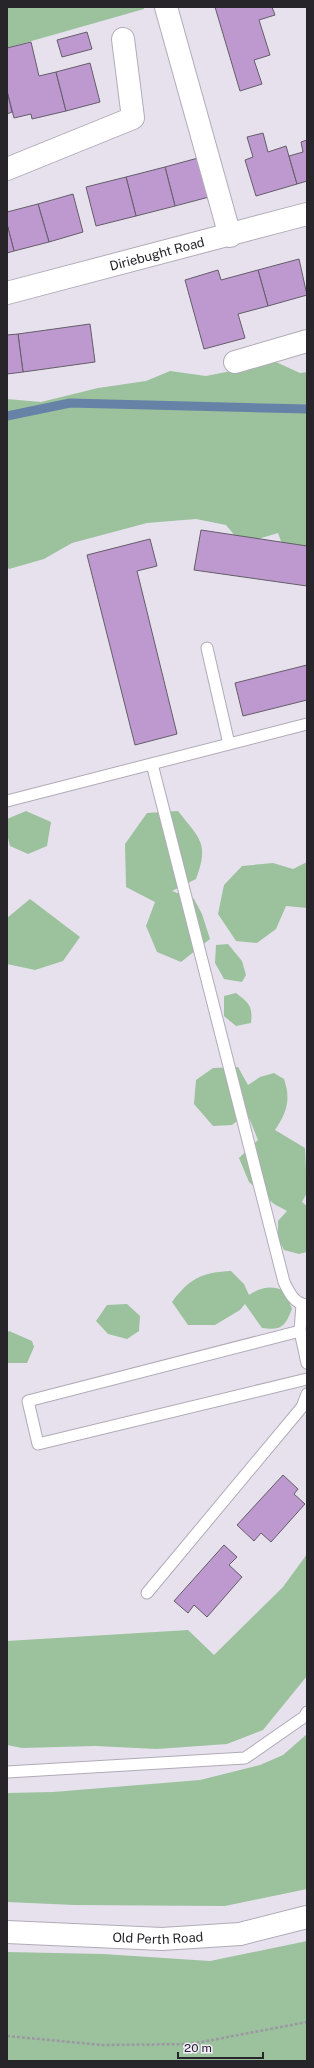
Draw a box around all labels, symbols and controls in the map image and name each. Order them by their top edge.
street label: Diriebught Road [108,234,206,274]
street label: Old Perth Road [112,1929,204,1947]
scale bar [178,2034,263,2060]
text: 20 m [184,2041,212,2055]

